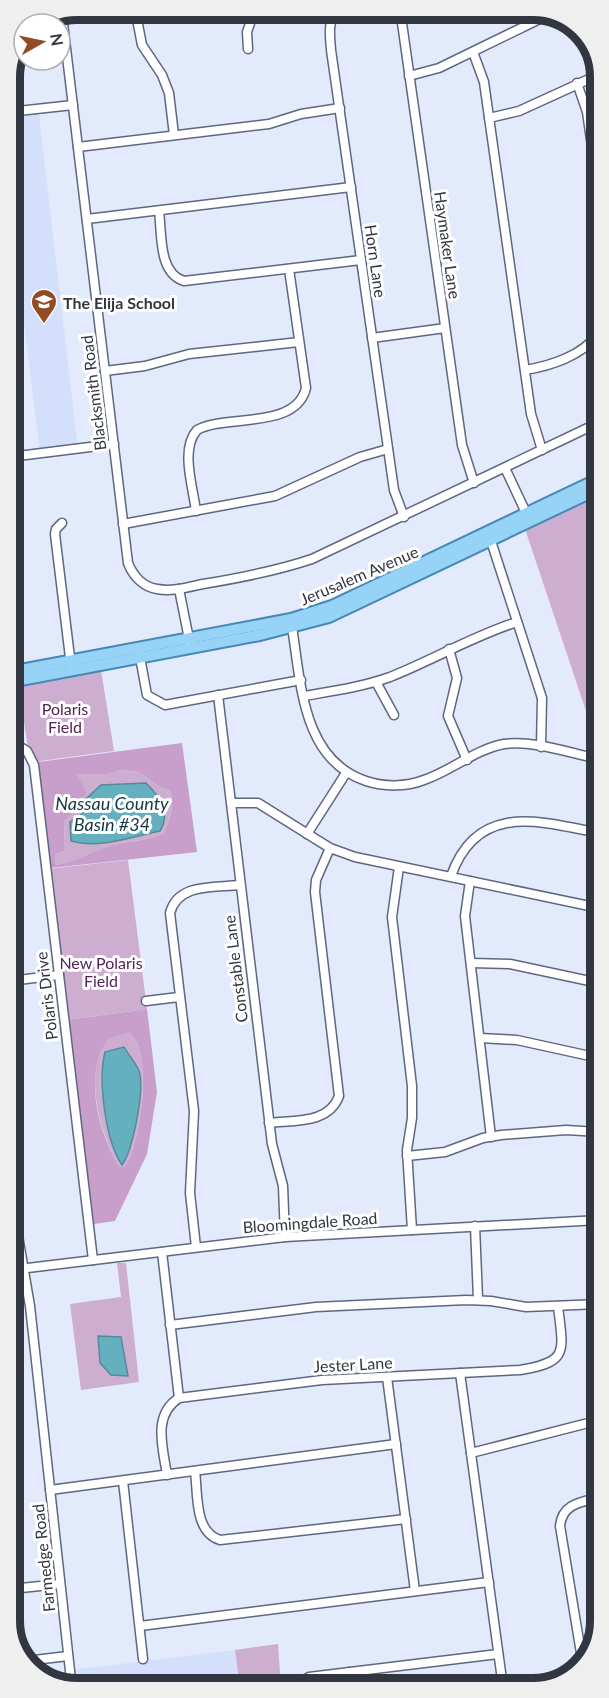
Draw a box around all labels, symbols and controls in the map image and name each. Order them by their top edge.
north arrow [12,12,72,72]
text: N [47,32,68,47]
street label: Haymaker Lane [431,190,465,300]
street label: Horn Lane [361,223,391,299]
school or university icon: The Elija School [29,287,59,325]
place label: The Elija School [63,293,175,312]
street label: Blacksmith Road [77,334,109,452]
street label: Jerusalem Avenue [297,542,421,608]
park label: Polaris Field [42,699,88,736]
water label: Nassau County Basin #34 [55,792,169,835]
street label: Constable Lane [219,914,251,1024]
street label: Polaris Drive [31,951,61,1041]
park label: New Polaris Field [59,953,143,990]
street label: Bloomingdale Road [242,1208,378,1236]
street label: Jester Lane [313,1352,393,1376]
street label: Farmedge Road [28,1503,58,1613]

